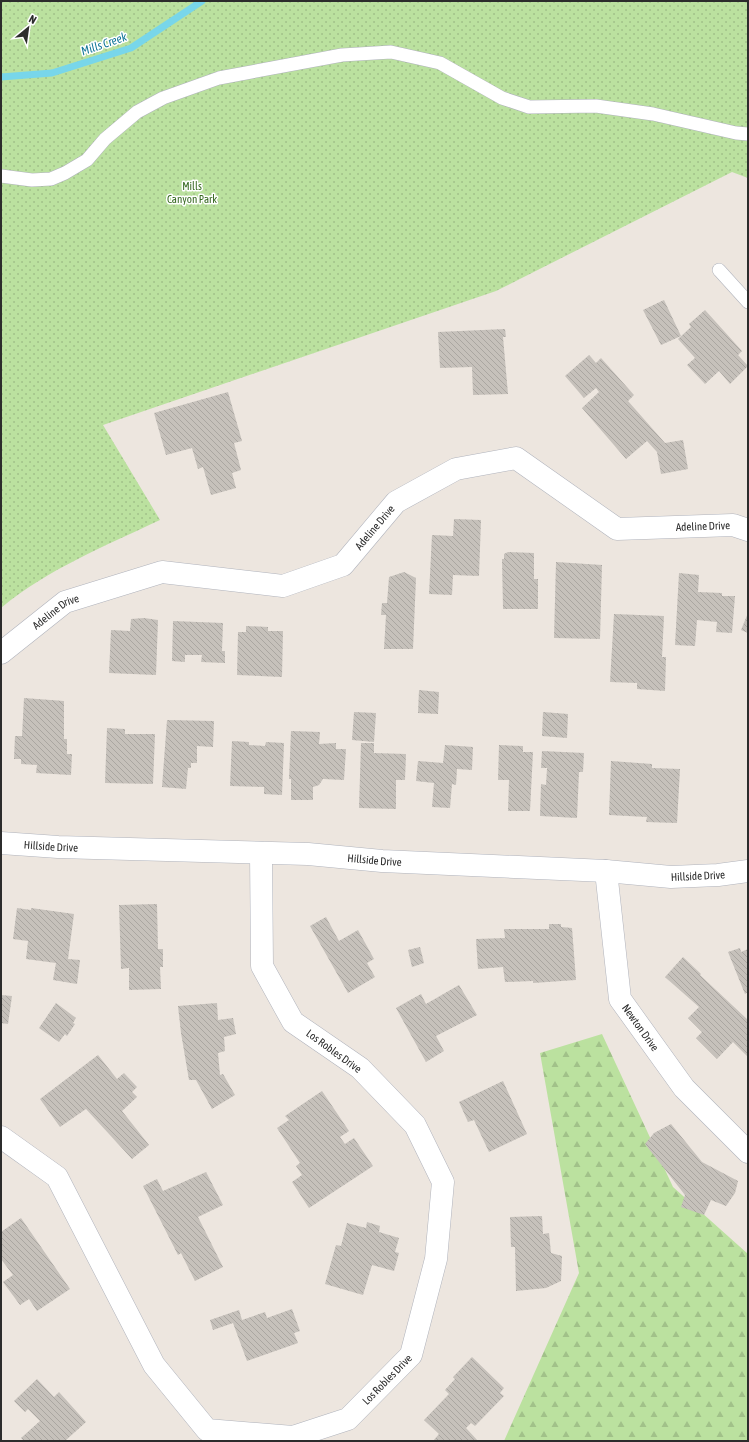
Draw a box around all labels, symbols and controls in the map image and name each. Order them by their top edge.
north arrow [8,8,48,48]
text: N [27,12,39,26]
water label: Mills Creek [79,29,129,58]
park label: Mills Canyon Park [167,180,217,205]
street label: Adeline Drive [353,503,397,552]
street label: Adeline Drive [676,519,730,533]
street label: Adeline Drive [30,592,80,632]
street label: Hillside Drive [23,839,78,854]
street label: Hillside Drive [347,852,402,868]
street label: Hillside Drive [671,868,726,883]
street label: Newton Drive [620,1002,661,1053]
street label: Los Robles Drive [304,1027,364,1075]
street label: Los Robles Drive [360,1352,414,1407]

